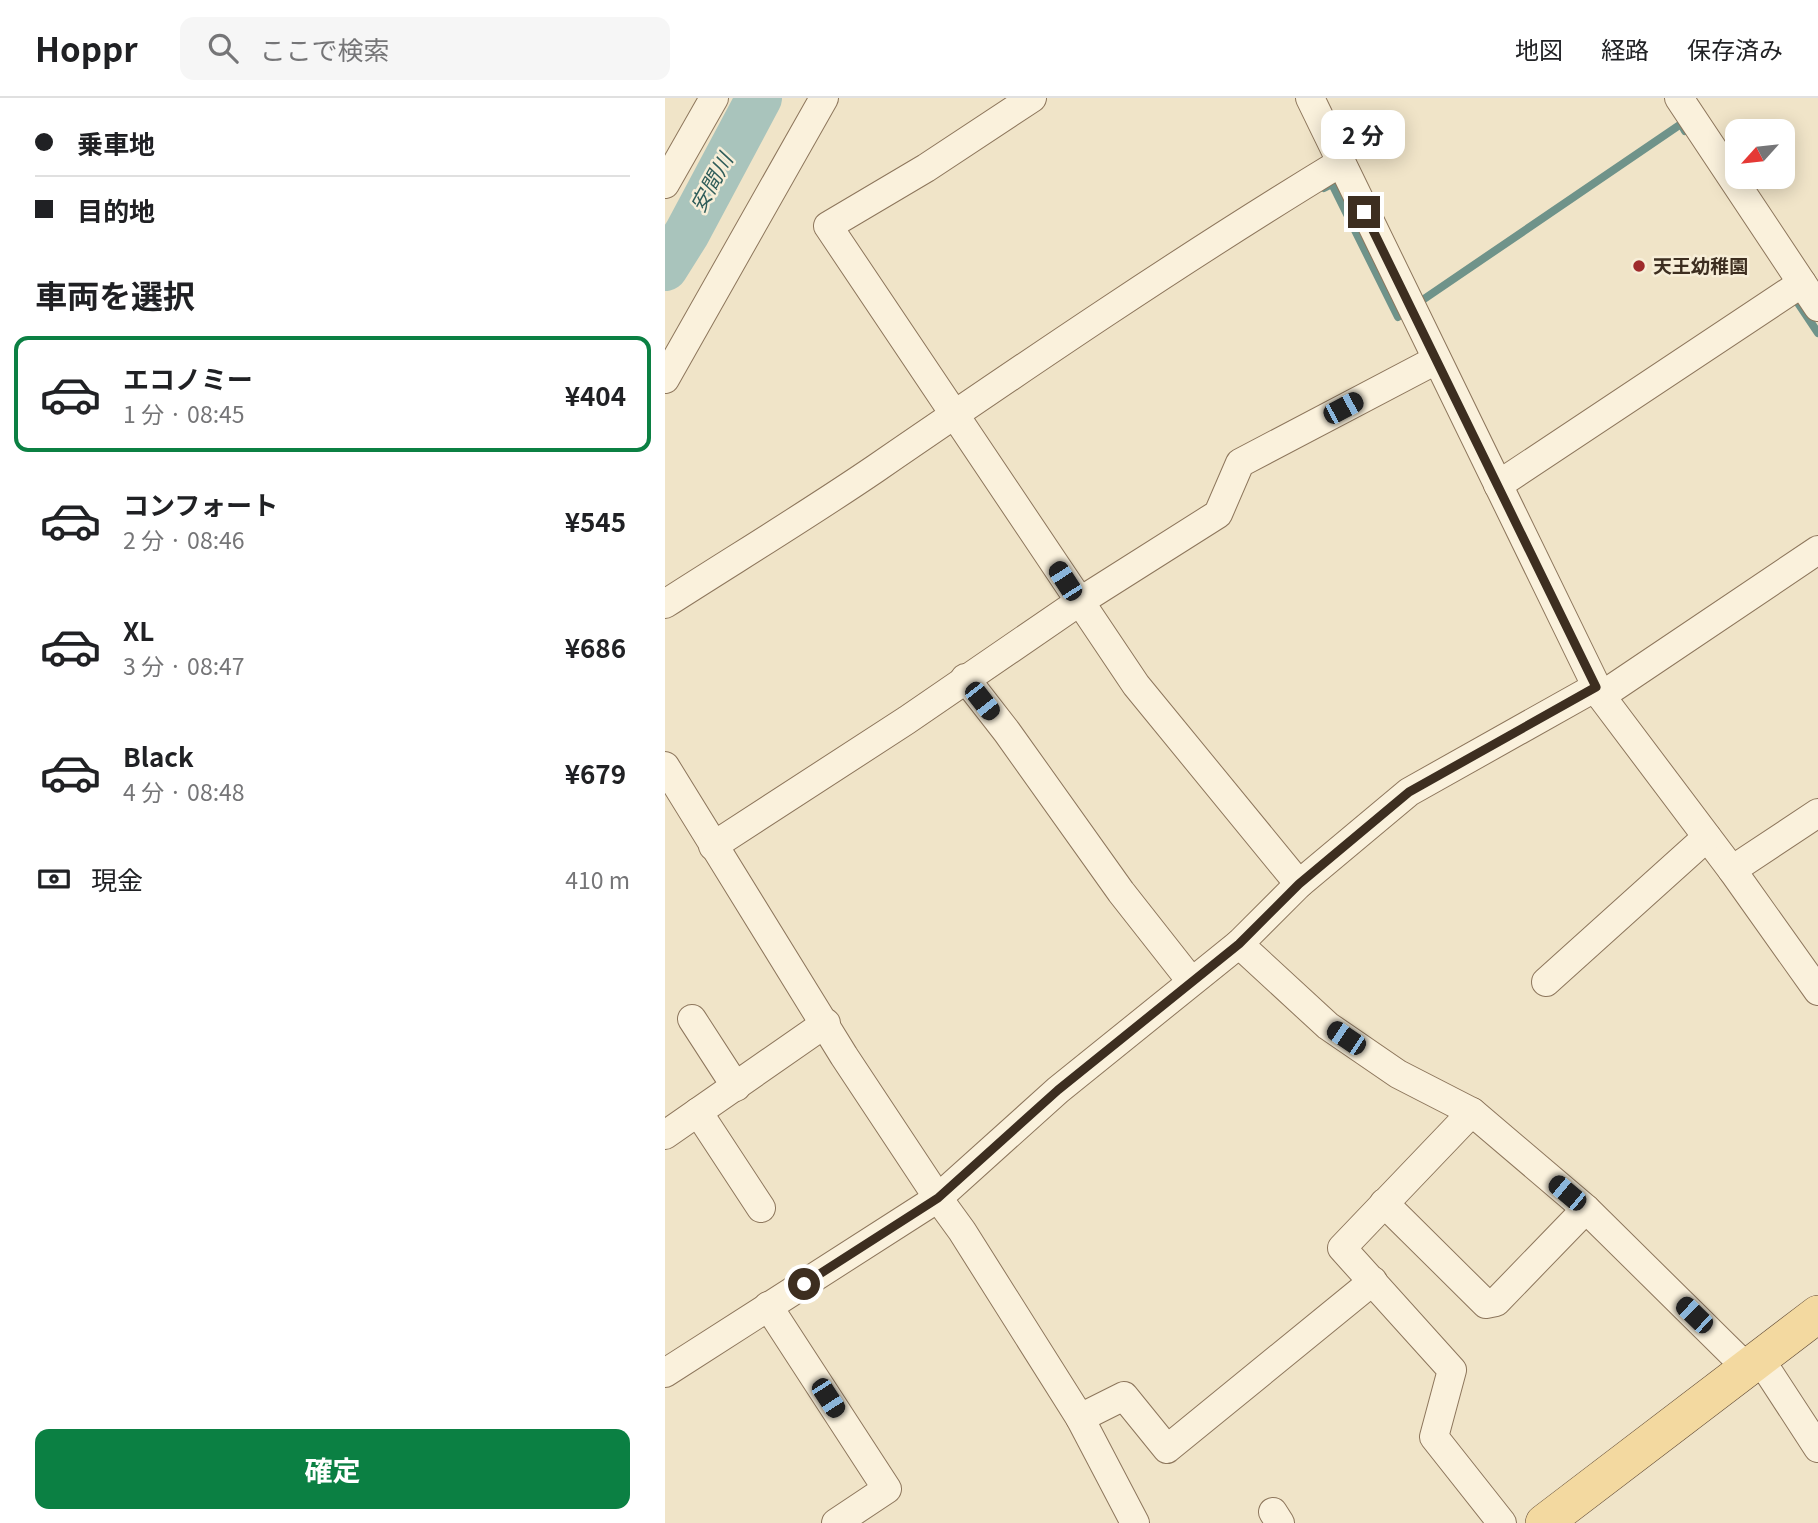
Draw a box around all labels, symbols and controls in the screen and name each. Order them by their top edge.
search box [180,17,670,80]
text: Hoppr [35,24,138,72]
icon: search [204,29,242,67]
text: ここで検索 [260,30,390,67]
text: 地図 [1515,31,1563,66]
text: 経路 [1601,31,1649,66]
text: 保存済み [1687,31,1783,66]
callout: 2 分 [1322,110,1406,159]
text: 2 分 [1342,117,1384,151]
north arrow [1725,119,1795,189]
map controls [1725,119,1795,189]
text: 乗車地 [77,124,155,161]
water label: 安間川 [682,145,740,217]
text: 目的地 [77,191,155,228]
route end [1348,196,1380,228]
place label: 天王幼稚園 [1653,251,1748,278]
marker: 天王幼稚園 [1631,258,1647,274]
text: 車両を選択 [35,271,195,317]
text: エコノミー [123,359,253,396]
icon: car [39,363,102,426]
text: ¥404 [565,376,626,413]
car [1320,389,1367,427]
text: 1 分 · 08:45 [123,396,245,430]
text: コンフォート [123,485,278,522]
icon: car [39,489,102,552]
text: ¥545 [565,502,626,539]
text: 2 分 · 08:46 [123,522,245,556]
car [1045,558,1086,604]
text: XL [123,611,154,648]
icon: car [39,615,102,678]
text: ¥686 [565,628,626,665]
text: 3 分 · 08:47 [123,648,245,682]
car [961,678,1004,724]
text: Black [123,737,194,774]
icon: car [39,741,102,804]
text: ¥679 [565,754,626,791]
text: 4 分 · 08:48 [123,774,245,808]
icon: cash [35,860,73,898]
text: 現金 [91,860,143,897]
text: 410 m [565,862,630,896]
car [1323,1018,1370,1058]
car [1545,1171,1590,1215]
route start [788,1268,820,1300]
car [1672,1293,1717,1337]
car [808,1375,849,1421]
button: 確定 [35,1429,630,1509]

